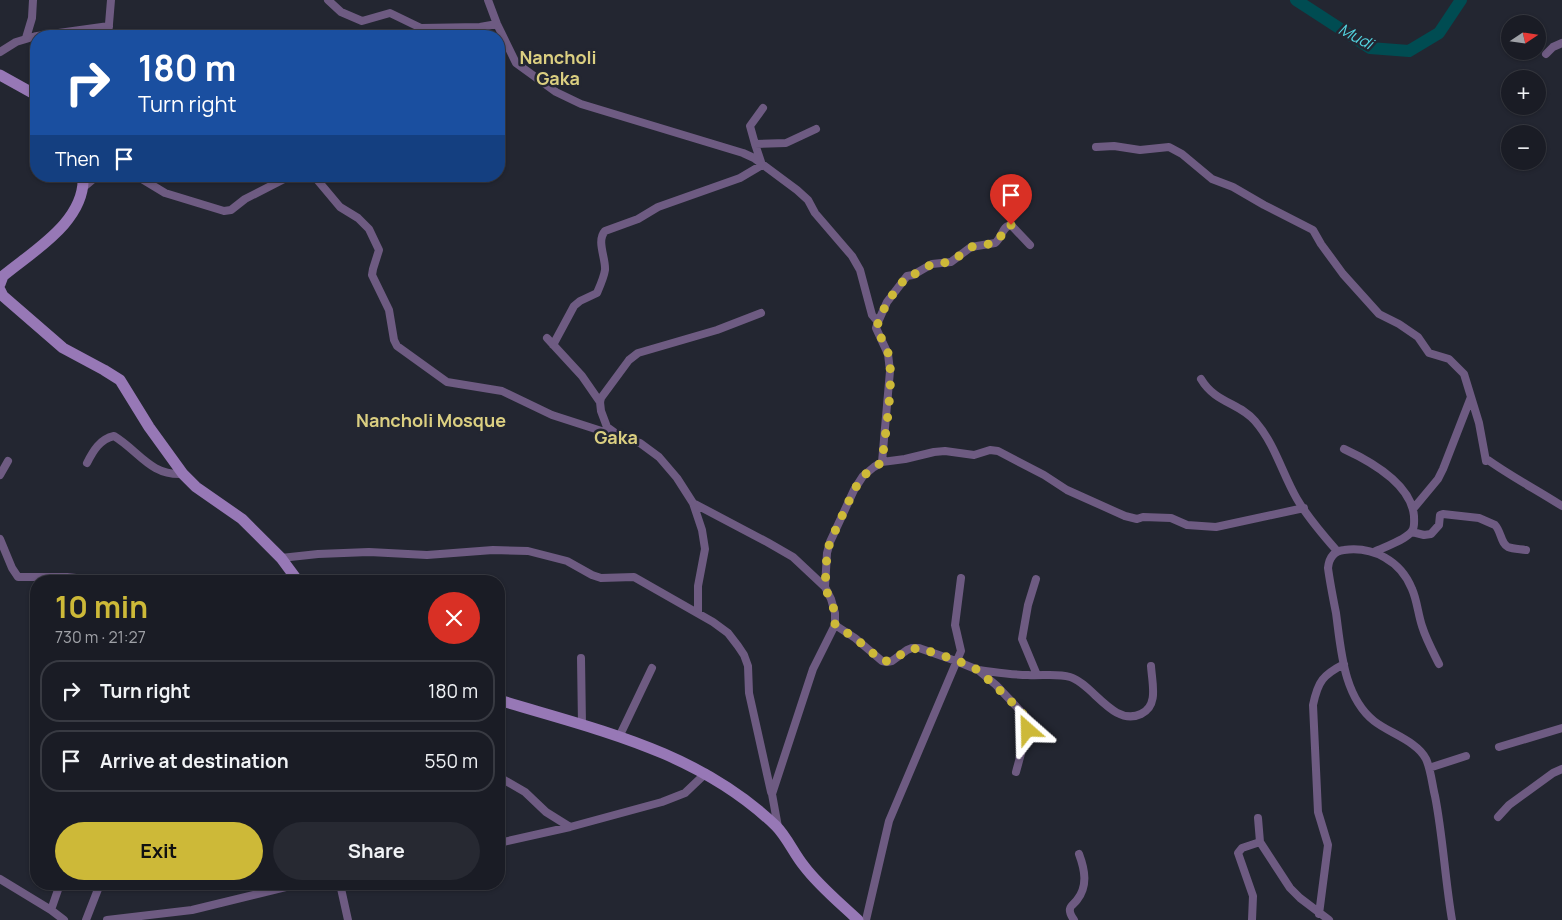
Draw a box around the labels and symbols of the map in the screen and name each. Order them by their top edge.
north arrow [1501,15,1546,60]
water label: Mudi [1335,18,1379,55]
district label: Nancholi Gaka [519,45,597,90]
pin [990,174,1032,225]
district label: Nancholi Mosque [356,408,506,432]
district label: Gaka [594,425,638,449]
position arrow [1001,703,1053,755]

